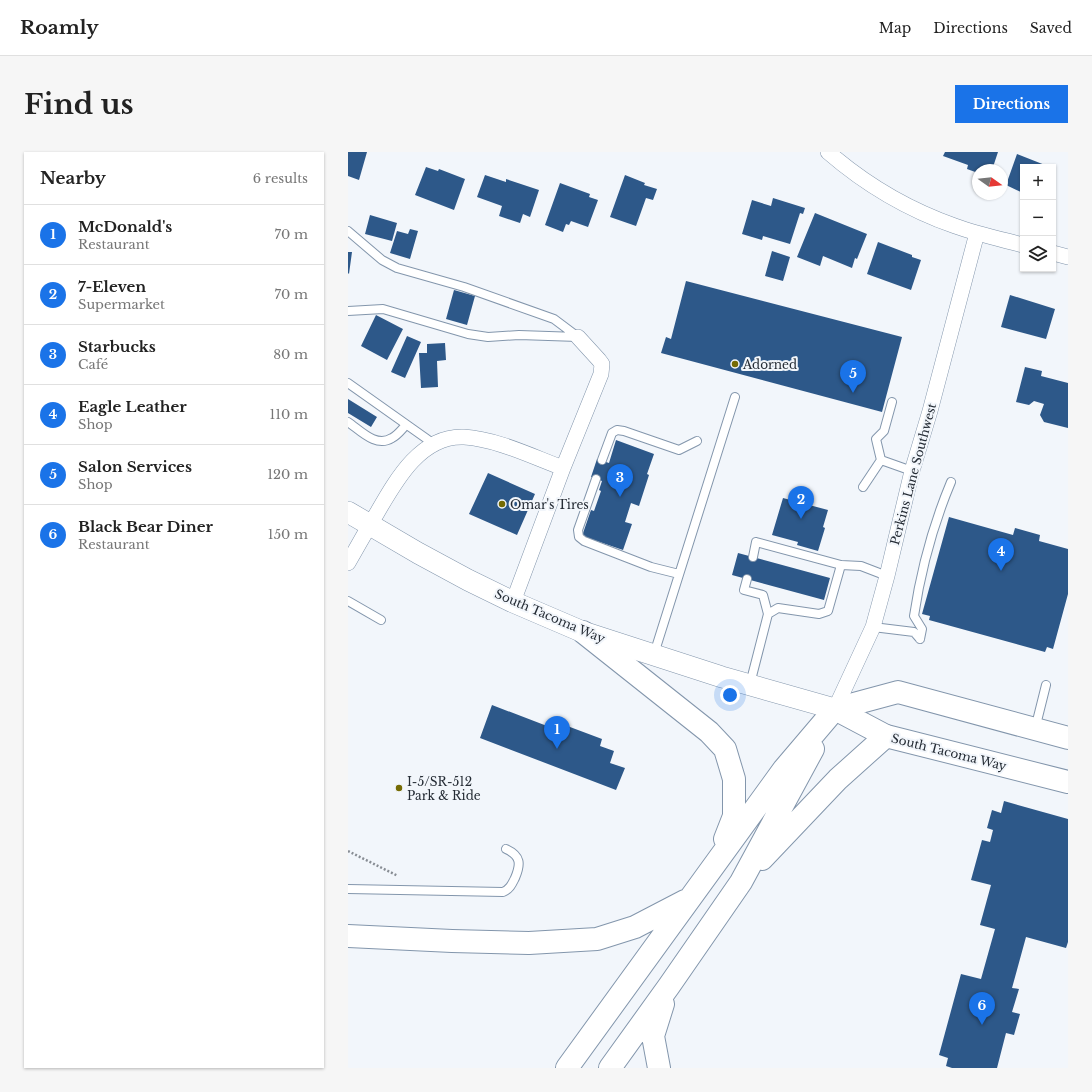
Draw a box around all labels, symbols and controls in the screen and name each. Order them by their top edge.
text: Roamly [20,16,99,39]
text: Map [879,19,911,37]
text: Directions [933,19,1008,37]
text: Saved [1030,19,1072,37]
button: Directions [955,85,1068,123]
text: Find us [24,87,134,122]
north arrow [972,164,1008,200]
map controls [1020,164,1056,272]
button: + [1020,164,1056,200]
text: Nearby [40,168,106,189]
text: 6 results [253,170,308,187]
button: − [1020,200,1056,236]
text: McDonald's [78,217,172,236]
text: 1 [50,226,56,243]
text: 70 m [275,226,308,243]
text: Restaurant [78,236,150,253]
button: layers [1020,236,1056,272]
text: 7-Eleven [78,277,146,296]
text: 2 [49,286,57,303]
text: 70 m [275,286,308,303]
text: Supermarket [78,296,165,313]
text: Starbucks [78,337,156,356]
text: 3 [49,346,57,363]
text: 80 m [273,346,308,363]
text: Café [78,356,108,373]
place label: Adorned [742,357,797,372]
marker: Adorned [730,359,740,369]
pin: 5 [840,360,866,393]
text: Eagle Leather [78,397,187,416]
street label: Perkins Lane Southwest [887,401,939,547]
text: 4 [49,406,57,423]
text: 110 m [269,406,308,423]
text: Shop [78,416,113,433]
text: Salon Services [78,457,192,476]
pin: 3 [607,464,633,497]
text: 5 [49,466,57,483]
text: 120 m [267,466,308,483]
text: Shop [78,476,113,493]
pin: 2 [788,486,814,519]
place label: Omar's Tires [510,497,589,512]
marker: Omar's Tires [497,499,507,509]
text: Black Bear Diner [78,517,213,536]
text: 6 [49,526,57,543]
text: 150 m [268,526,308,543]
text: Restaurant [78,536,150,553]
pin: 4 [988,538,1014,571]
street label: South Tacoma Way [493,586,608,646]
your location [720,685,740,705]
pin: 1 [544,716,570,749]
street label: South Tacoma Way [890,730,1009,774]
place label: I-5/SR-512 Park & Ride [407,774,481,803]
marker: I-5/SR-512 Park & Ride [394,783,404,793]
pin: 6 [969,992,995,1025]

